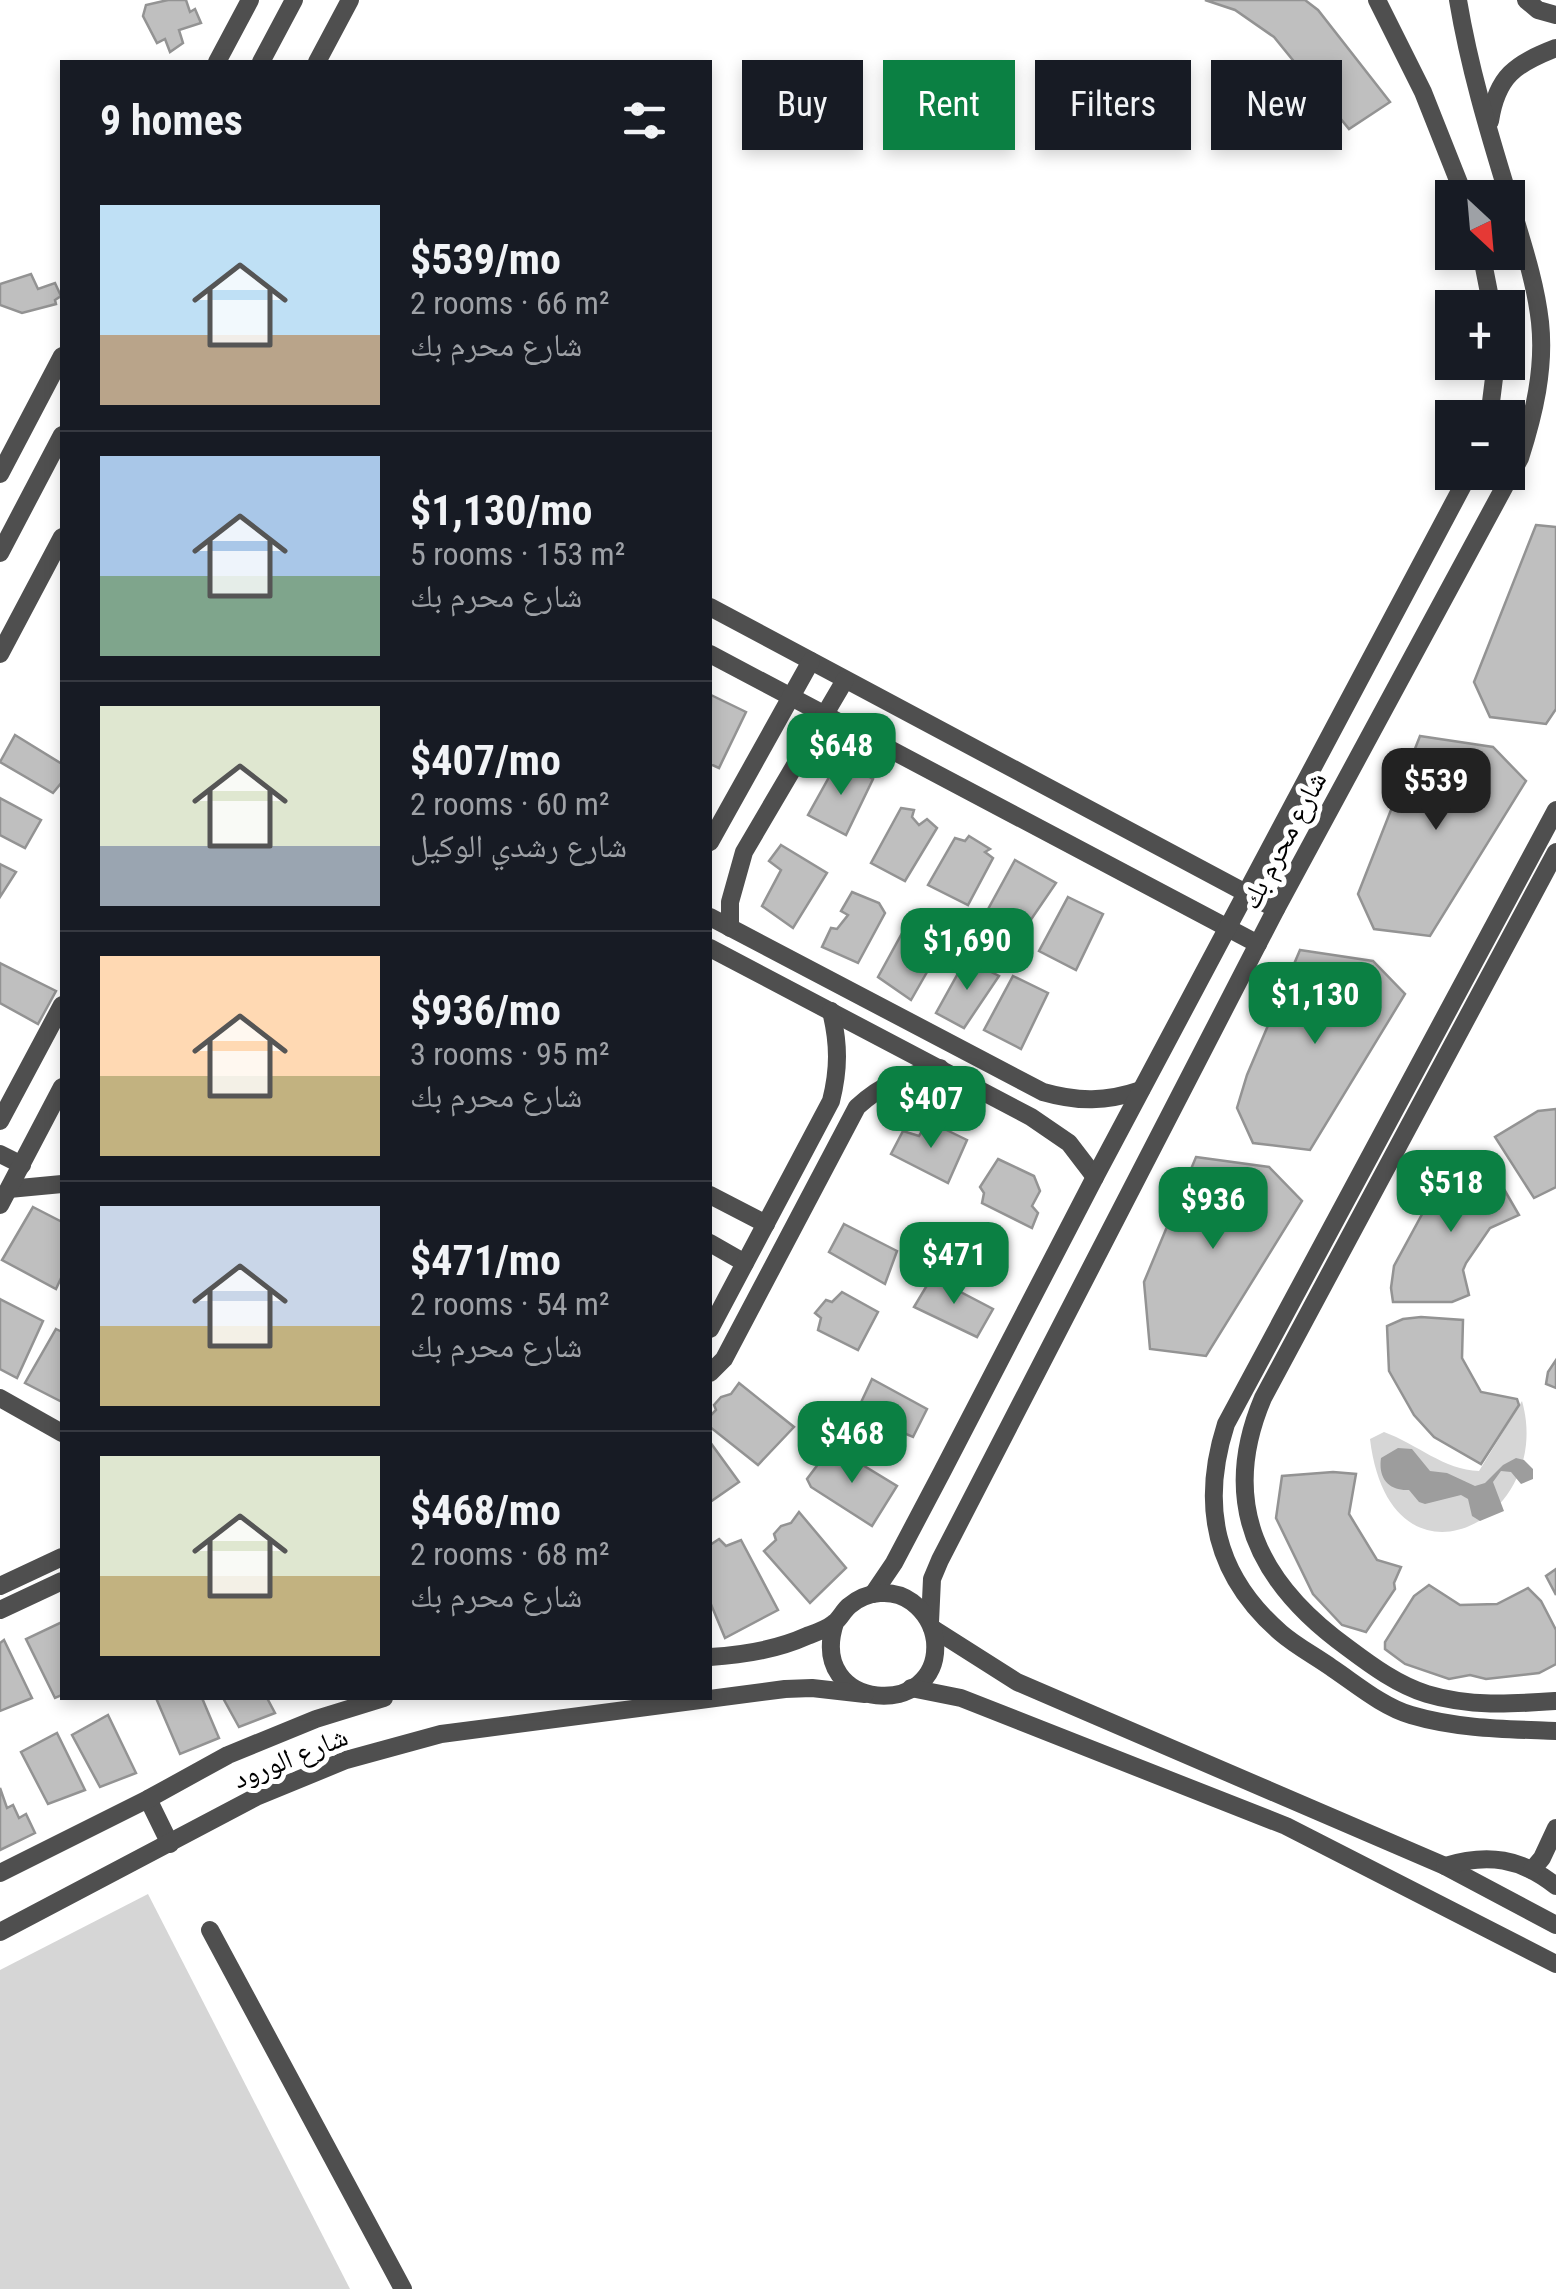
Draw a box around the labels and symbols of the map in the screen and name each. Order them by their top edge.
north arrow [1435,180,1525,270]
pin: $648 [782,713,900,798]
pin: $539 [1377,748,1495,833]
street label: شارع محرم بك [1233,766,1335,915]
pin: $1,690 [886,908,1048,993]
pin: $1,130 [1234,962,1396,1047]
pin: $407 [872,1066,990,1151]
pin: $518 [1392,1150,1510,1235]
pin: $936 [1154,1167,1272,1252]
pin: $471 [895,1222,1013,1307]
pin: $468 [793,1401,911,1486]
street label: شارع الورود [228,1720,353,1796]

